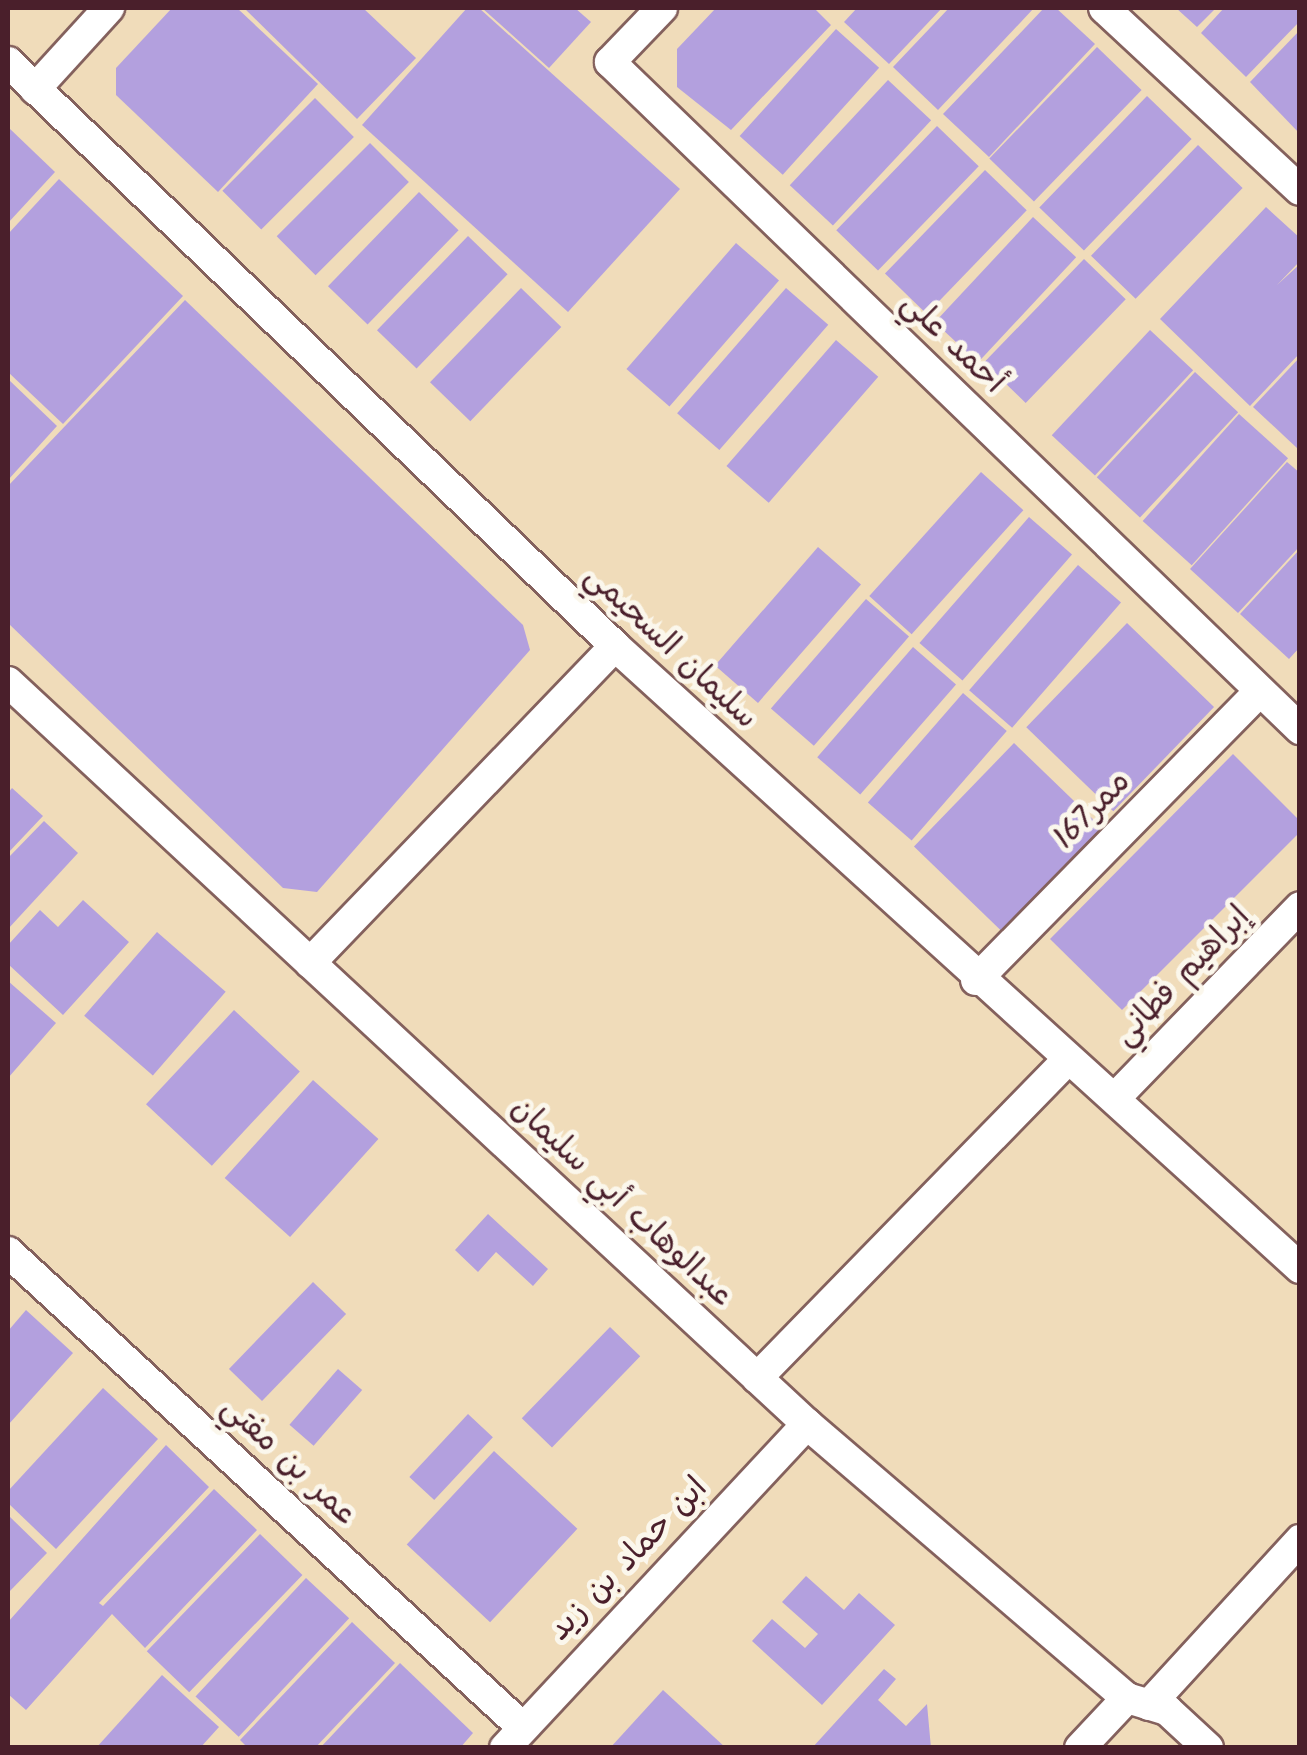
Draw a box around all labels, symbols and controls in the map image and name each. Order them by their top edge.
street label: أحمد علي [892,285,1012,403]
street label: سليمان السحيمي [576,558,764,738]
street label: ممر167 [1046,764,1140,858]
street label: إبراهيم فطاني [1107,899,1259,1055]
street label: عبدالوهاب أبي سليمان [502,1090,740,1316]
street label: عمر بن مفتي [212,1390,364,1534]
street label: ابن حماد بن زيد [541,1470,717,1650]

